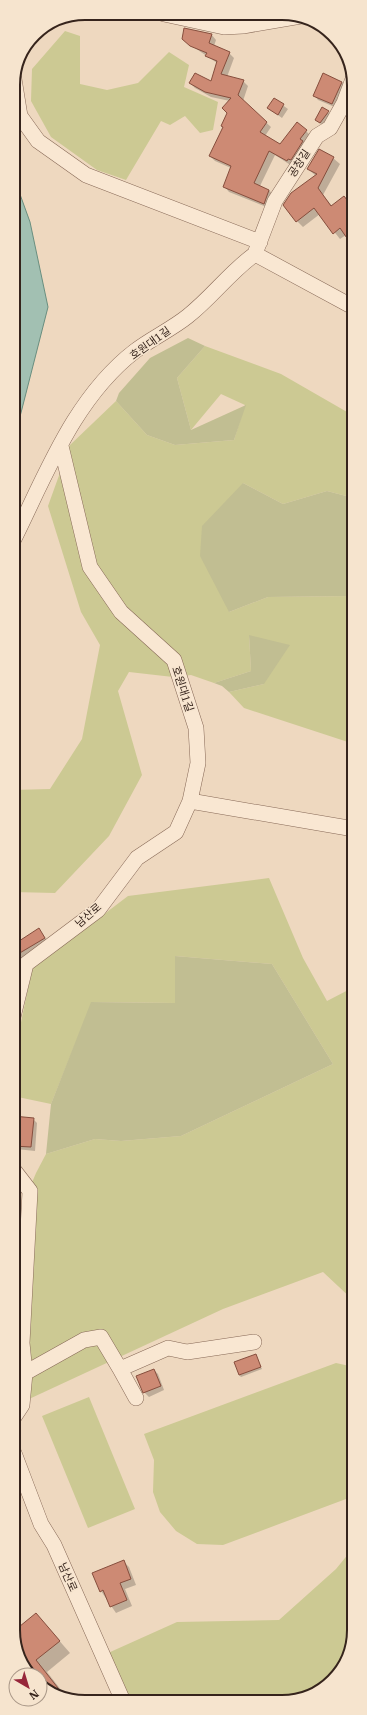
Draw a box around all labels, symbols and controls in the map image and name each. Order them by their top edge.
street label: 공창길 [285,146,313,180]
street label: 호원대1길 [127,323,173,363]
street label: 호원대1길 [169,664,197,714]
street label: 남산로 [72,900,104,930]
street label: 남산로 [55,1560,81,1594]
north arrow [8,1667,48,1707]
text: N [26,1687,42,1703]

